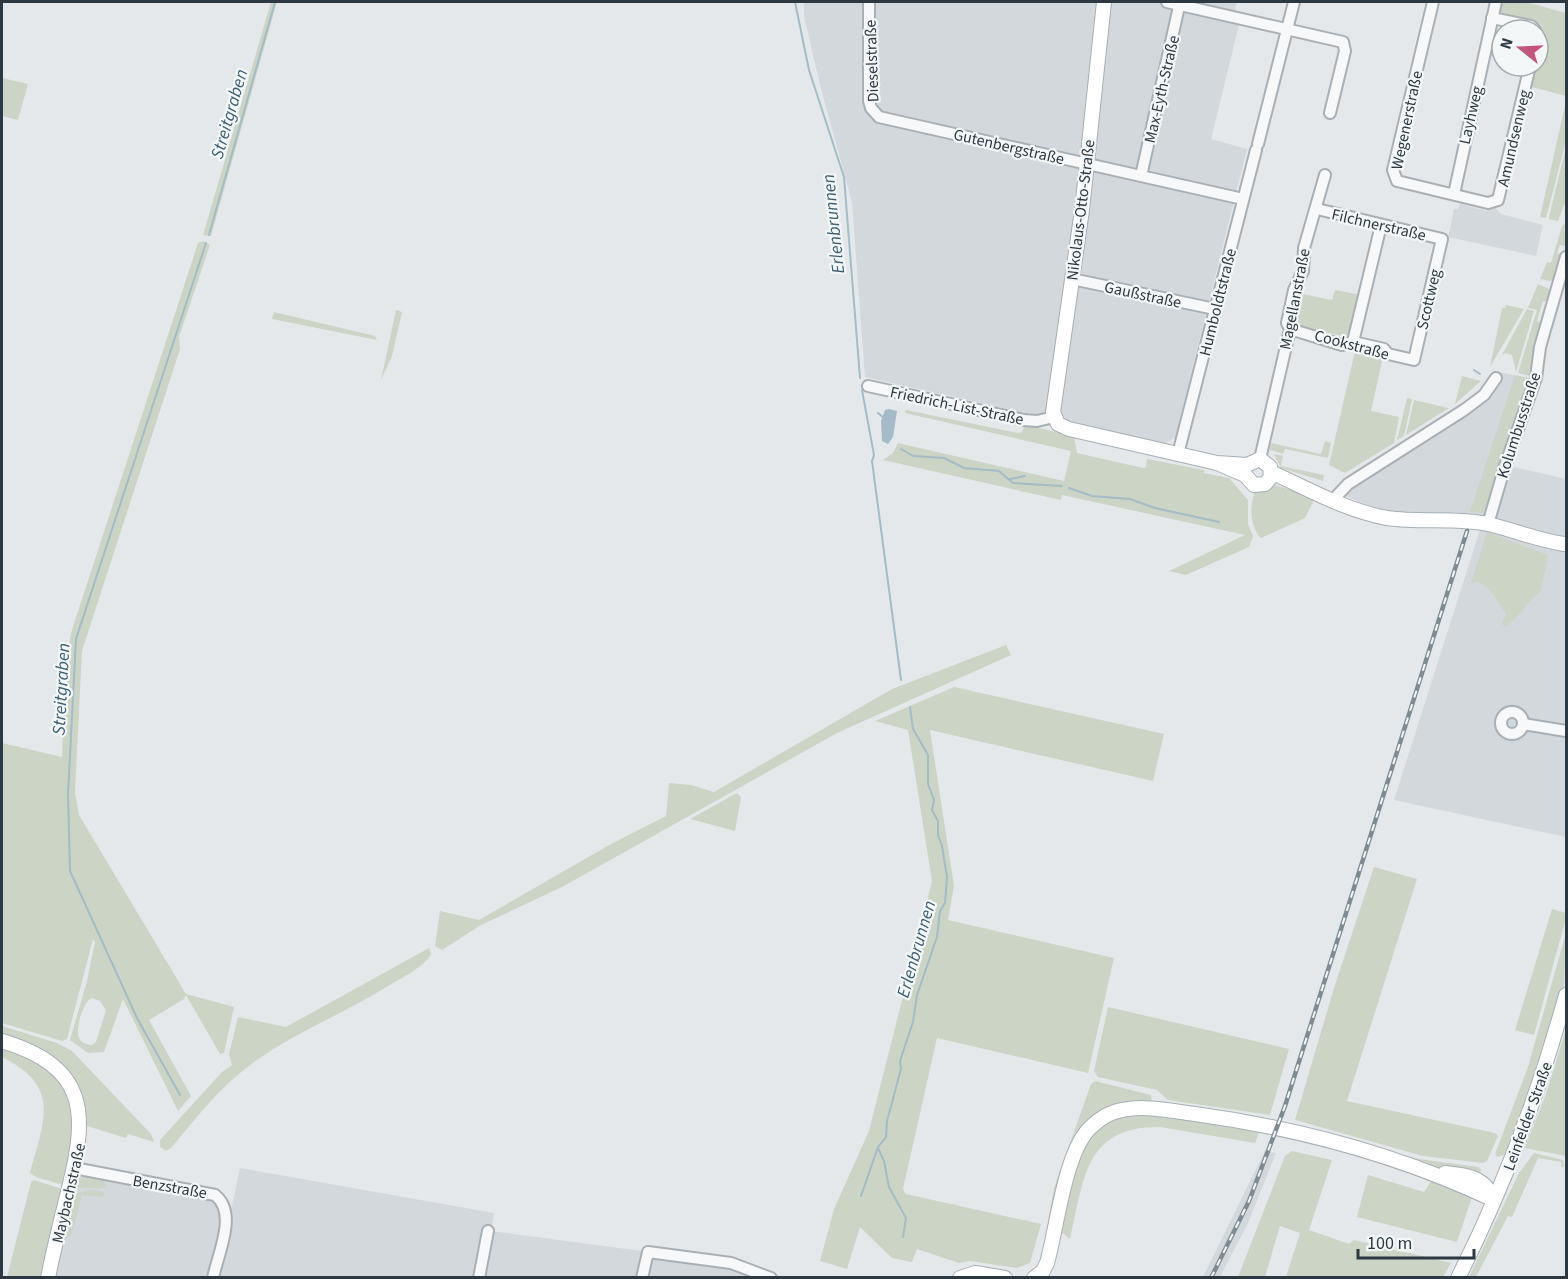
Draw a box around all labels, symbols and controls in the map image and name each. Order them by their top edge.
north arrow [1490,18,1550,78]
street label: Dieselstraße [860,19,884,103]
street label: Max-Eyth-Straße [1139,33,1185,145]
text: N [1495,35,1519,52]
water label: Streitgraben [205,66,254,162]
street label: Wegenerstraße [1386,69,1428,172]
street label: Layhweg [1454,84,1488,147]
street label: Amundsenweg [1492,88,1536,189]
street label: Gutenbergstraße [951,124,1066,170]
street label: Nikolaus-Otto-Straße [1061,138,1101,282]
water label: Erlenbrunnen [816,173,851,275]
street label: Filchnerstraße [1329,203,1428,247]
street label: Humboldtstraße [1194,246,1242,358]
street label: Magellanstraße [1274,247,1316,352]
street label: Scottweg [1411,267,1447,332]
street label: Gaußstraße [1102,276,1183,314]
street label: Cookstraße [1312,324,1392,366]
street label: Kolumbusstraße [1491,369,1546,481]
street label: Friedrich-List-Straße [888,381,1026,431]
water label: Streitgraben [47,642,76,736]
water label: Erlenbrunnen [891,898,942,1001]
street label: Leinfelder Straße [1498,1059,1558,1174]
street label: Maybachstraße [47,1141,91,1245]
street label: Benzstraße [131,1170,209,1204]
scale bar [1358,1222,1474,1260]
text: 100 m [1367,1231,1412,1256]

